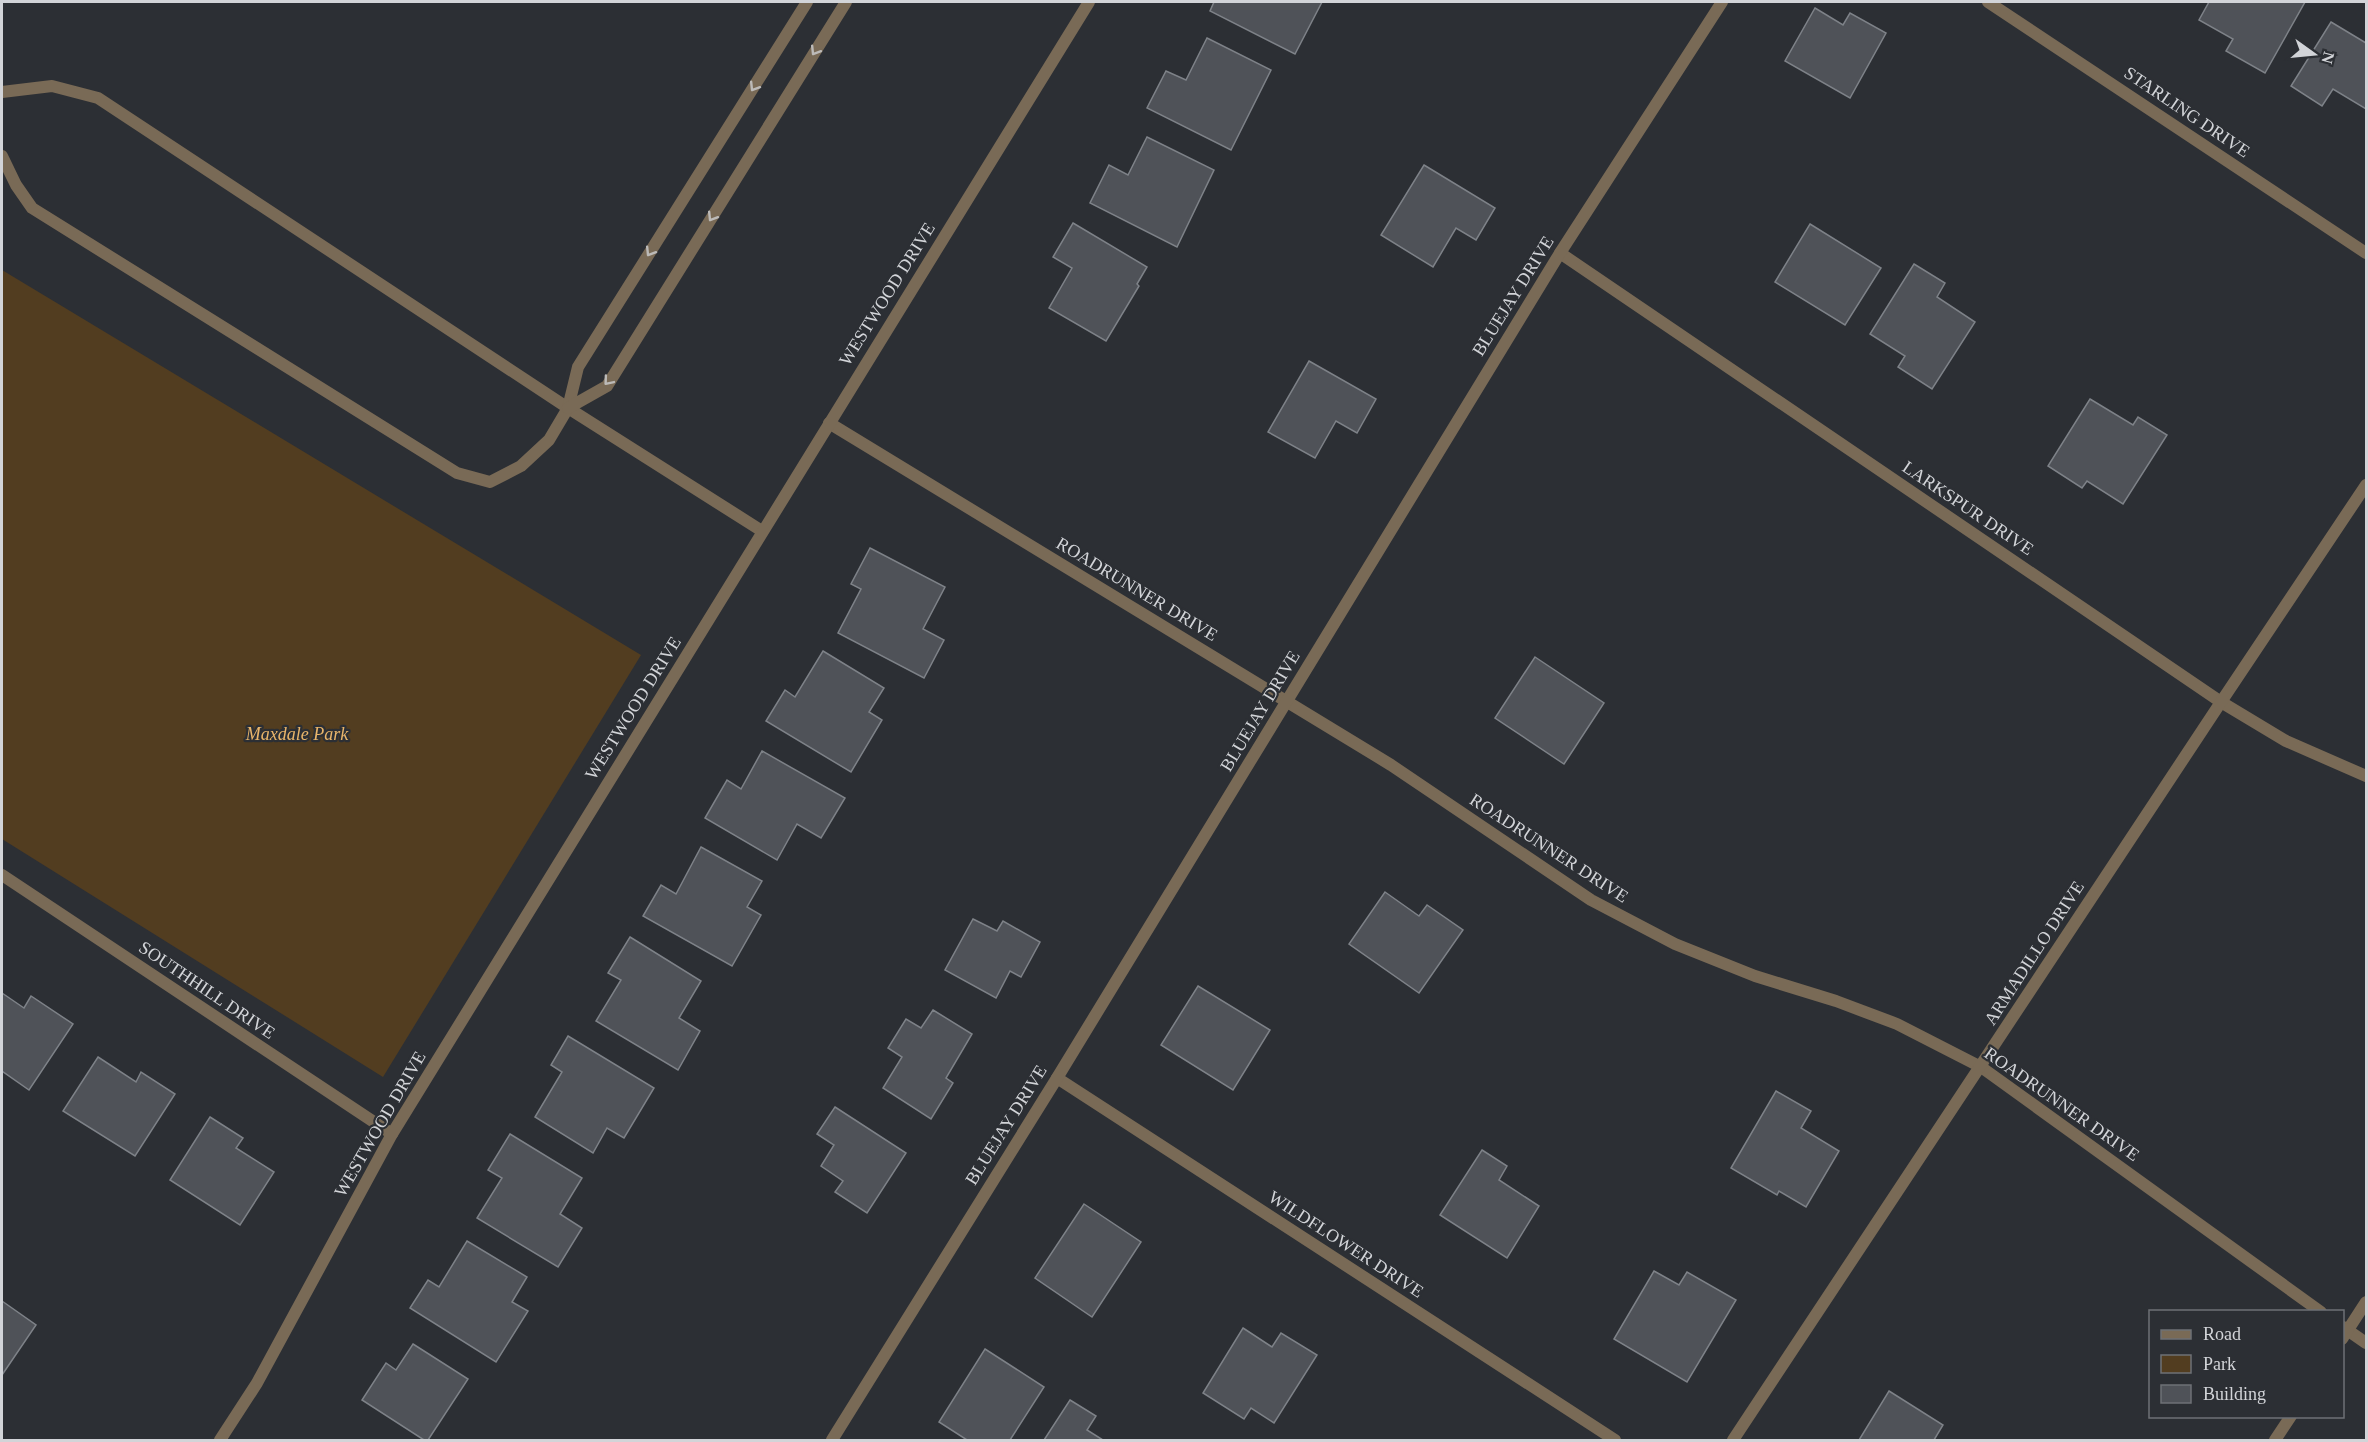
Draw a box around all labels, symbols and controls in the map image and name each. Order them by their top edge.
north arrow [2284,24,2344,84]
one-way arrow [810,45,822,55]
text: N [2318,50,2338,66]
street label: STARLING DRIVE [2120,63,2254,161]
one-way arrow [749,81,761,91]
one-way arrow [707,211,719,221]
street label: WESTWOOD DRIVE [835,219,939,369]
street label: BLUEJAY DRIVE [1468,233,1558,359]
one-way arrow [646,246,658,256]
one-way arrow [604,374,615,385]
street label: LARKSPUR DRIVE [1899,457,2037,559]
street label: ROADRUNNER DRIVE [1053,533,1221,645]
street label: WESTWOOD DRIVE [581,633,685,783]
street label: BLUEJAY DRIVE [1216,647,1304,775]
park label: Maxdale Park [245,724,349,744]
street label: ROADRUNNER DRIVE [1466,789,1632,907]
street label: ARMADILLO DRIVE [1980,877,2088,1029]
street label: SOUTHHILL DRIVE [135,937,279,1043]
street label: ROADRUNNER DRIVE [1981,1043,2143,1165]
street label: WESTWOOD DRIVE [330,1048,430,1200]
street label: BLUEJAY DRIVE [961,1062,1051,1188]
street label: WILDFLOWER DRIVE [1265,1186,1427,1302]
legend [2149,1310,2344,1418]
text: Road [2203,1324,2241,1344]
text: Park [2203,1354,2236,1374]
text: Building [2203,1384,2266,1404]

